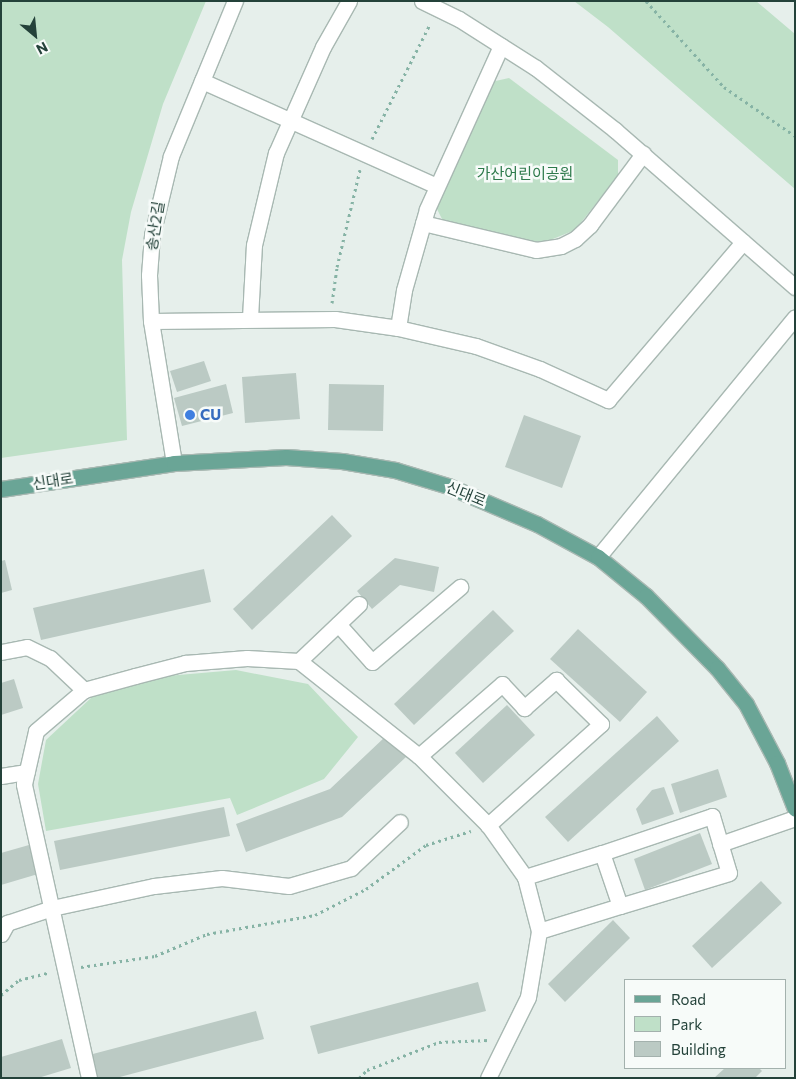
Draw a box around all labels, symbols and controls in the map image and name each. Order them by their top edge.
north arrow [10,10,60,60]
text: N [34,39,51,59]
park label: 가산어린이공원 [477,165,573,183]
street label: 송산2길 [142,200,168,252]
place label: CU [200,406,221,424]
marker: CU [184,409,196,421]
street label: 신대로 [31,469,75,493]
street label: 신대로 [443,478,489,510]
legend [624,979,786,1069]
text: Road [671,990,706,1008]
text: Park [671,1015,702,1033]
text: Building [671,1040,726,1058]

